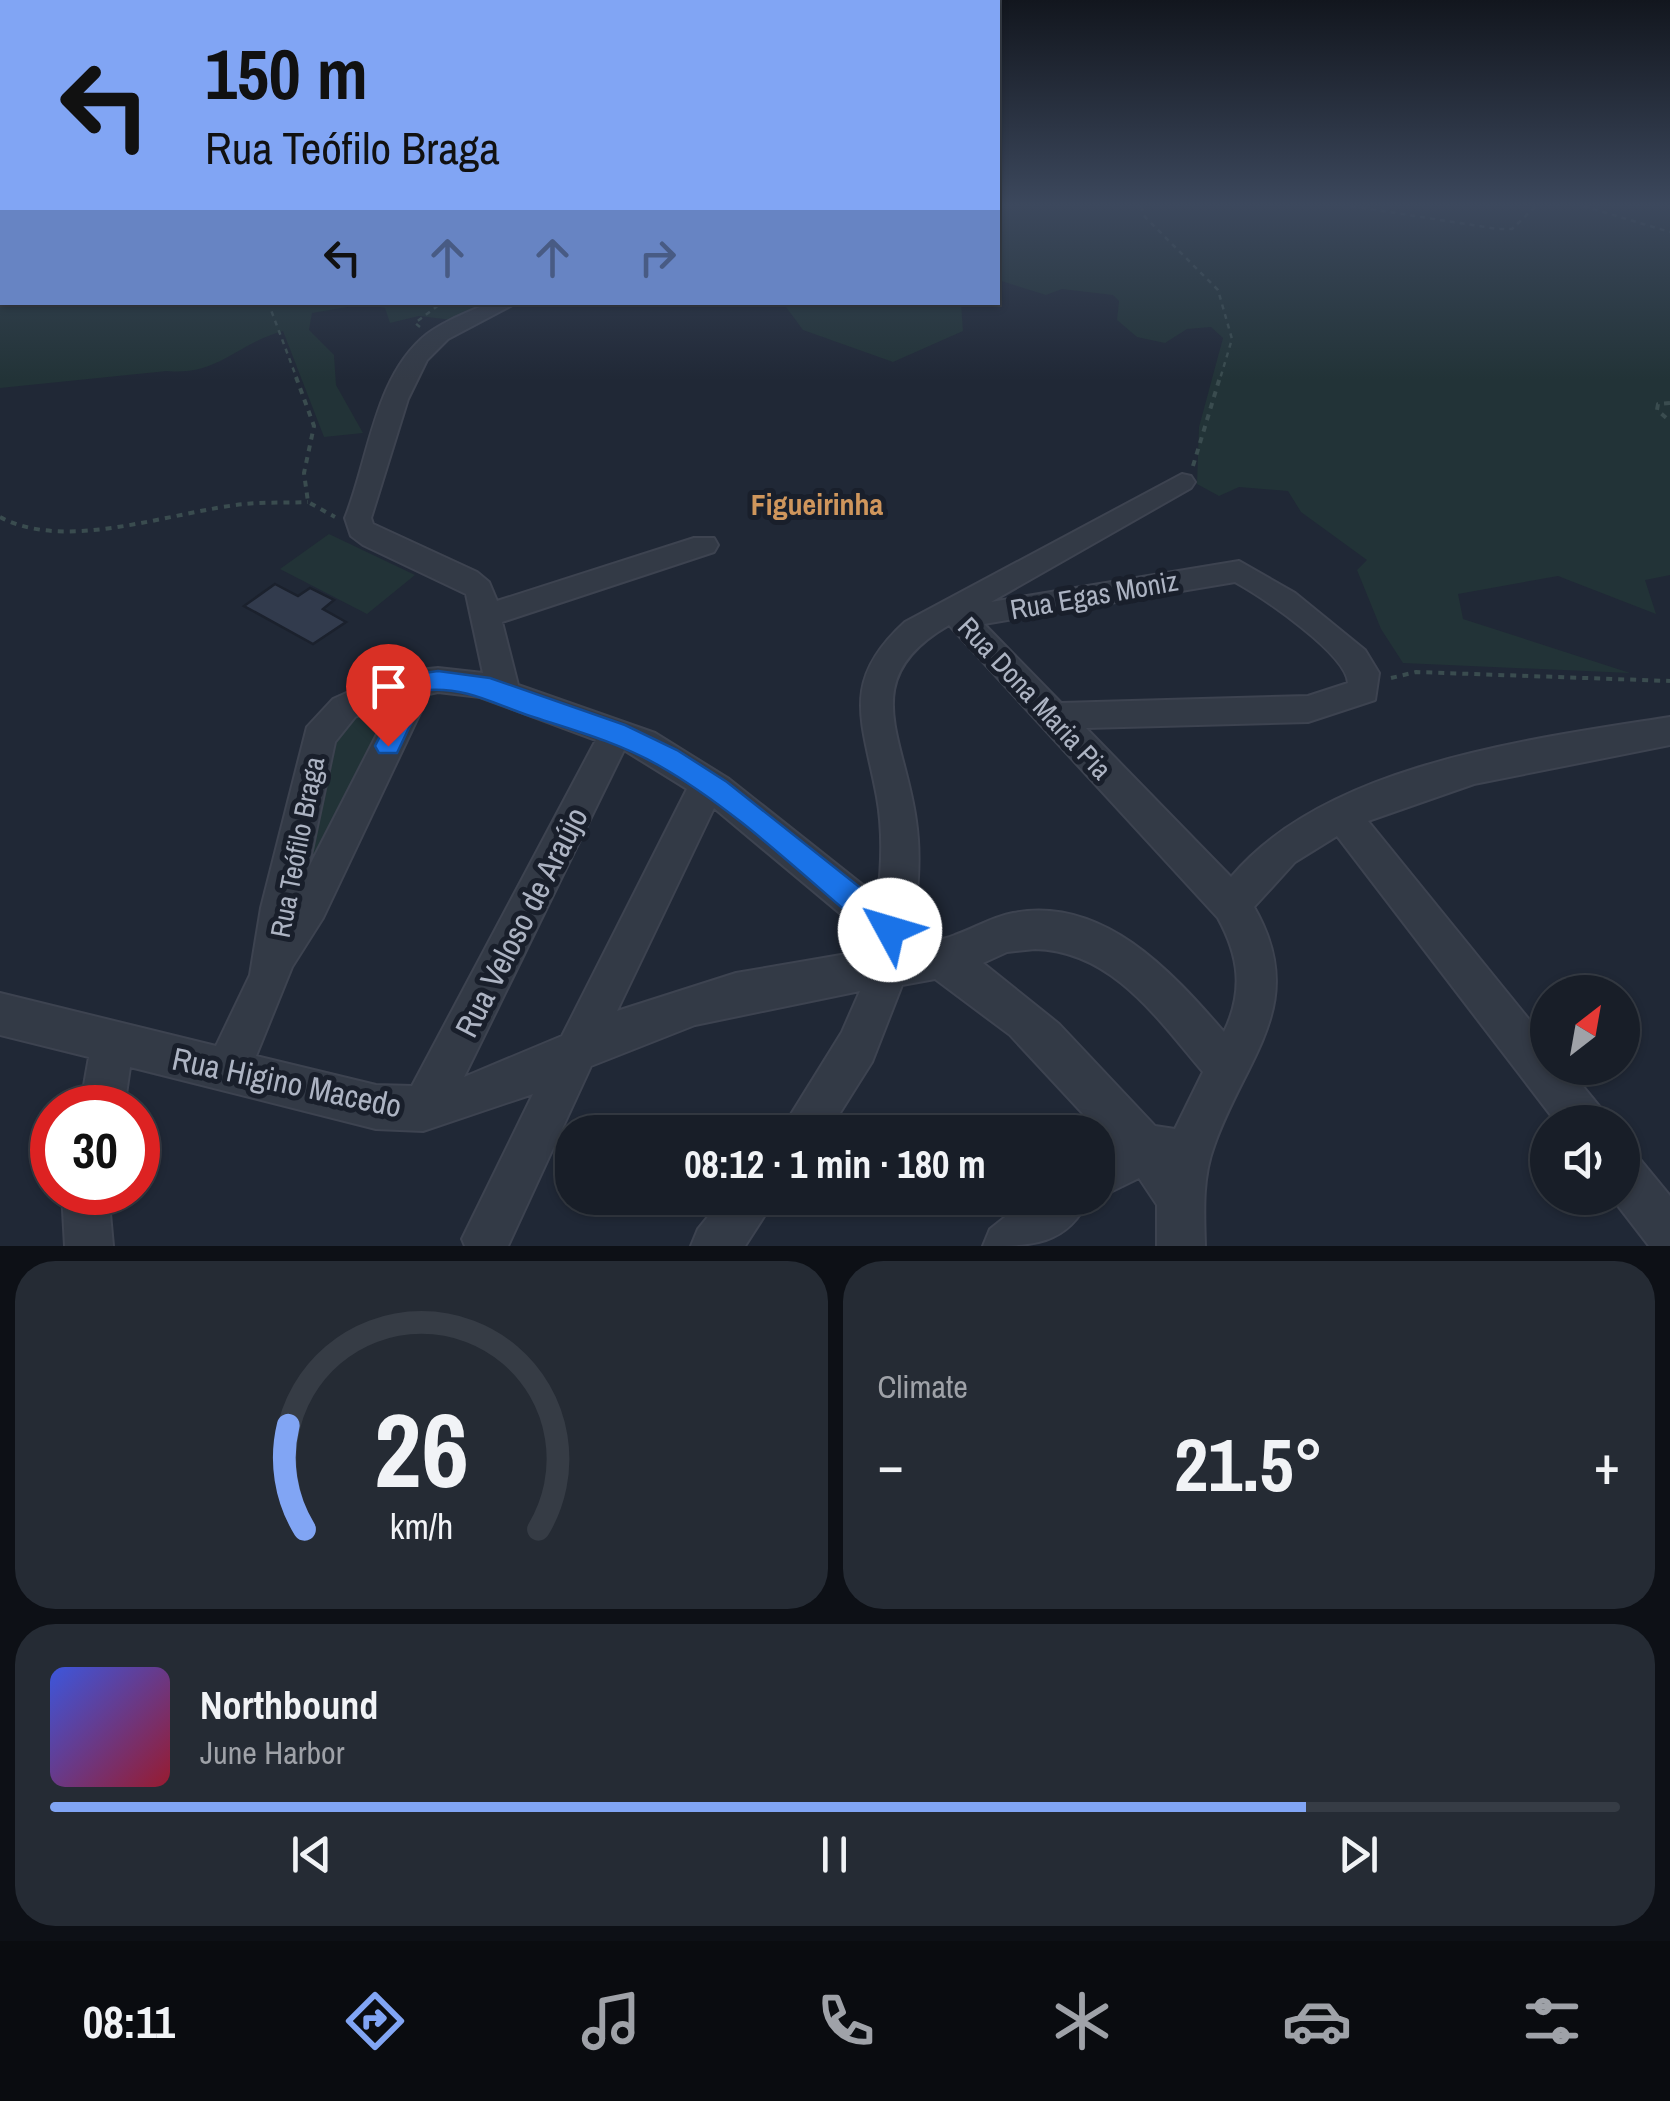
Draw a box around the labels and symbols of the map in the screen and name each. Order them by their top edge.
district label: Figueirinha [751,484,884,524]
street label: Rua Egas Moniz [1007,562,1181,628]
street label: Rua Dona Maria Pia [950,609,1120,788]
pin [346,644,431,747]
street label: Rua Teófilo Braga [261,753,333,941]
street label: Rua Veloso de Araújo [445,800,597,1044]
position arrow [838,878,942,982]
north arrow [1530,975,1640,1085]
street label: Rua Higino Macedo [168,1037,406,1127]
speed limit sign: 30 [30,1085,160,1215]

